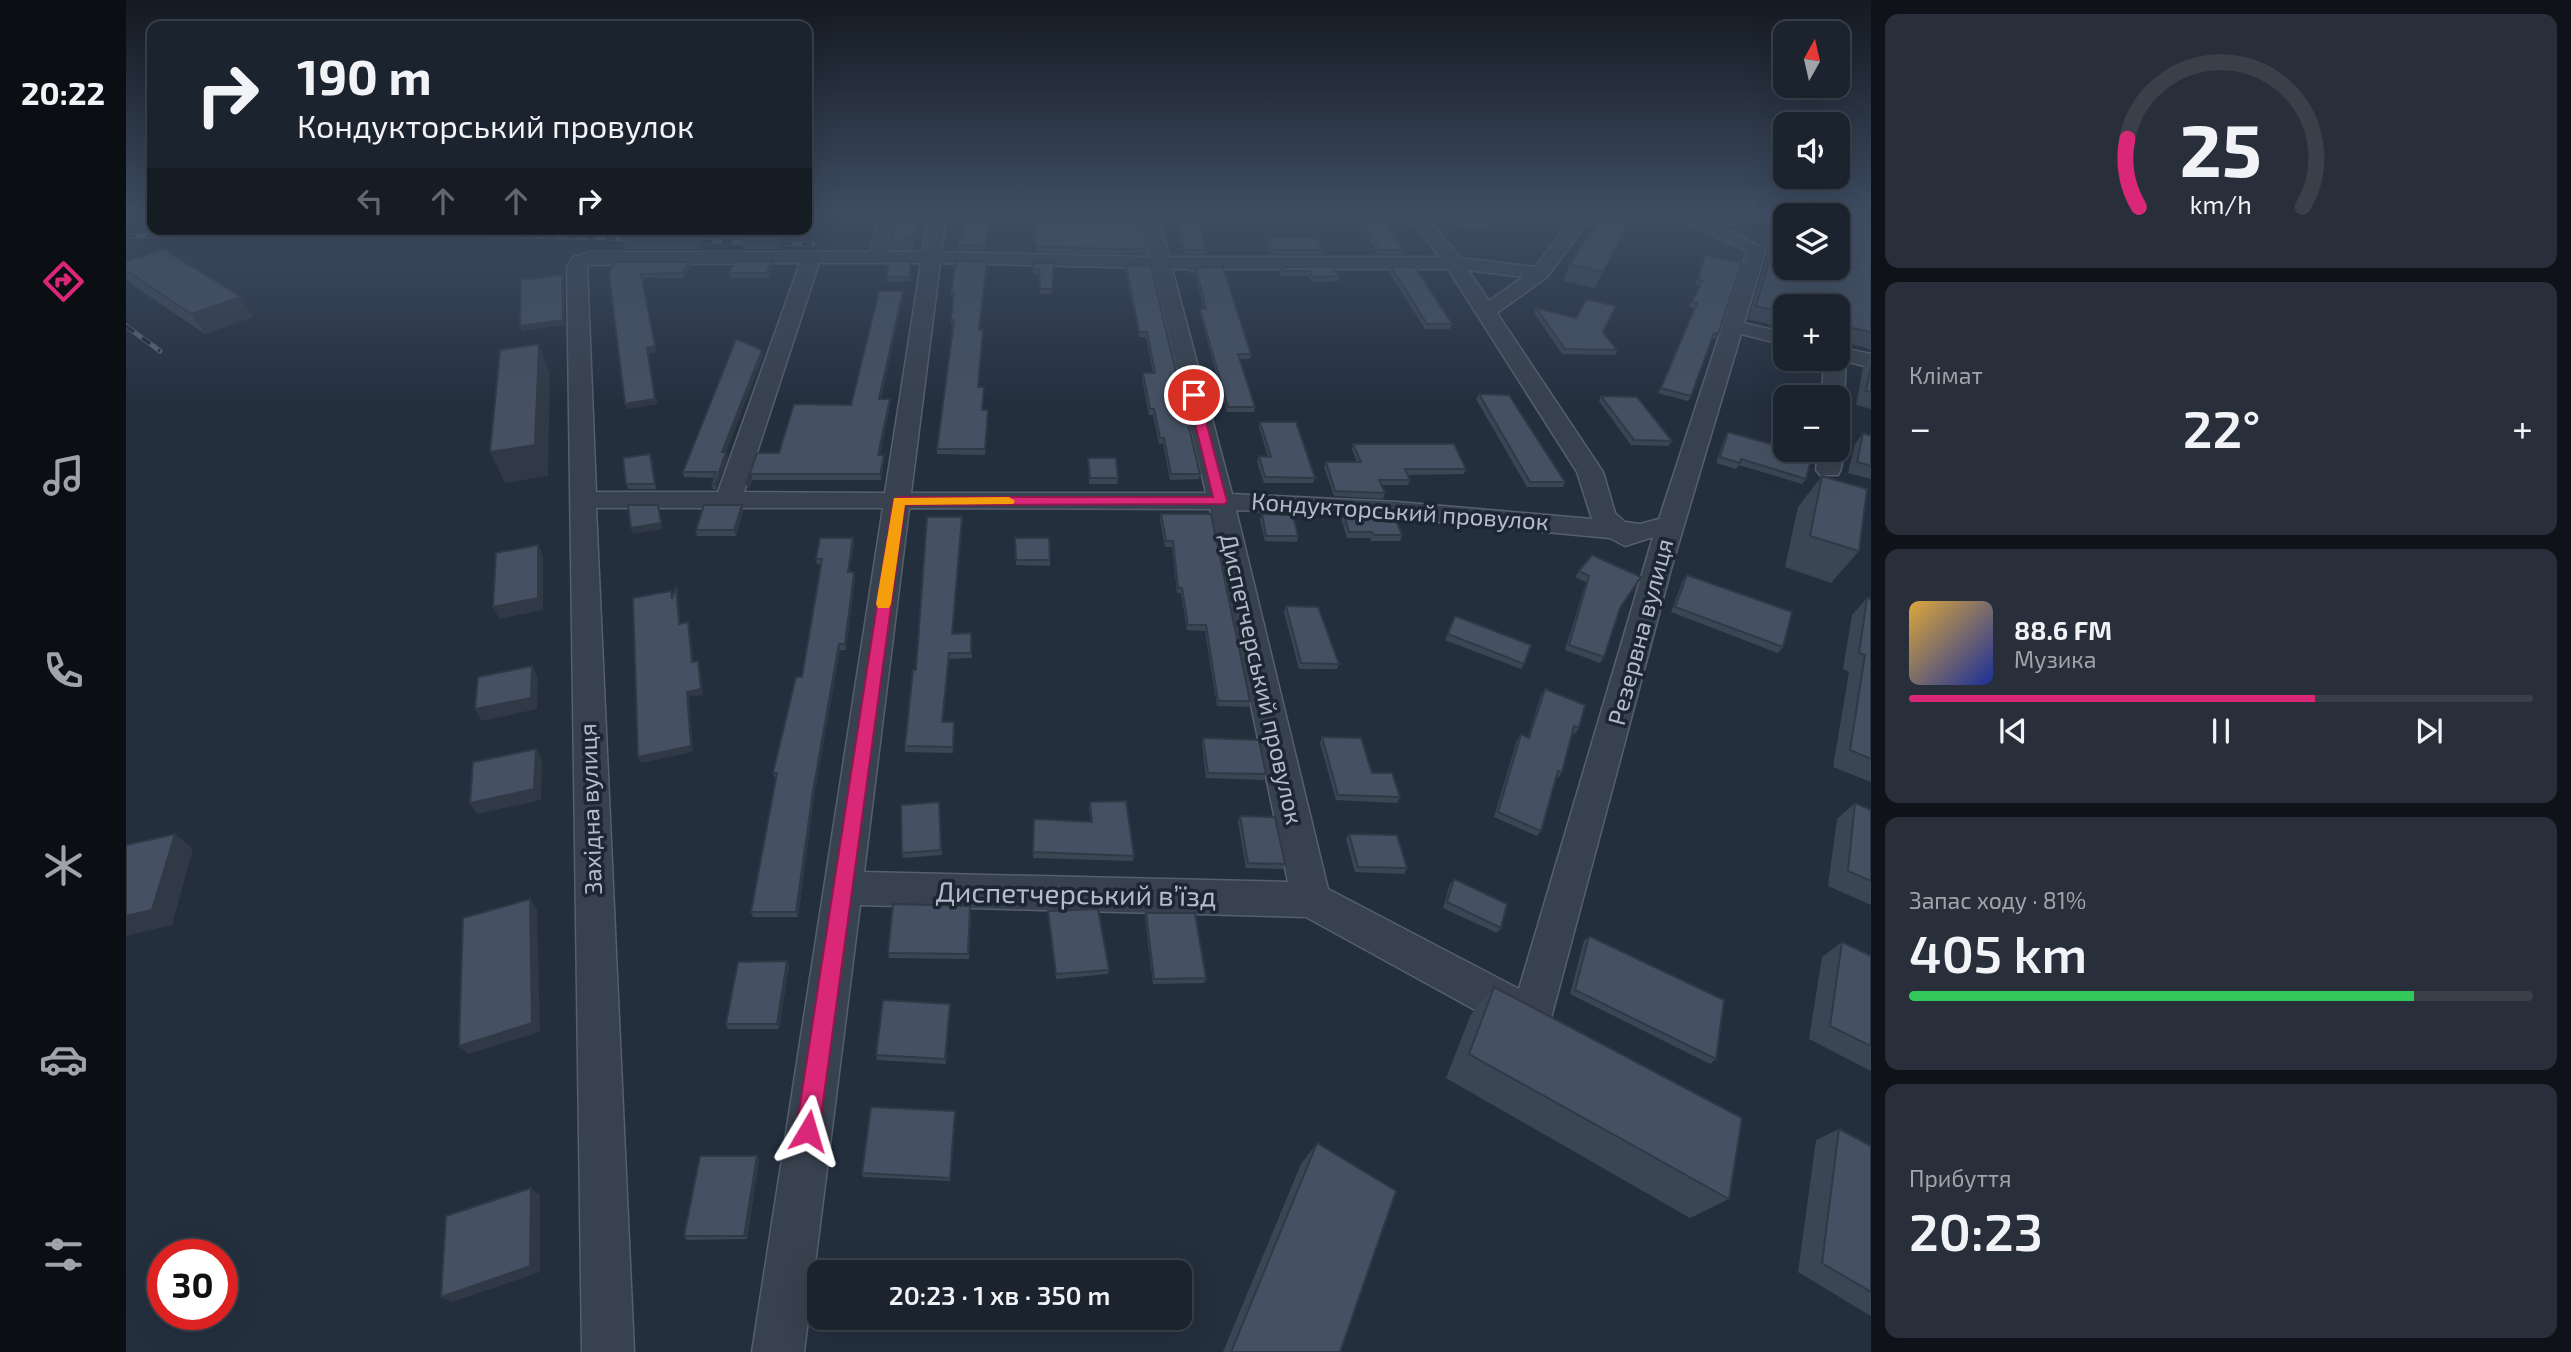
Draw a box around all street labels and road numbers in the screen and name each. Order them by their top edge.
street label: Кондукторський провулок [1250,486,1550,536]
street label: Диспетчерський провулок [1214,530,1310,827]
street label: Резервна вулиця [1601,535,1679,728]
street label: Західна вулиця [572,723,608,895]
street label: Диспетчерський в’їзд [935,874,1217,912]

